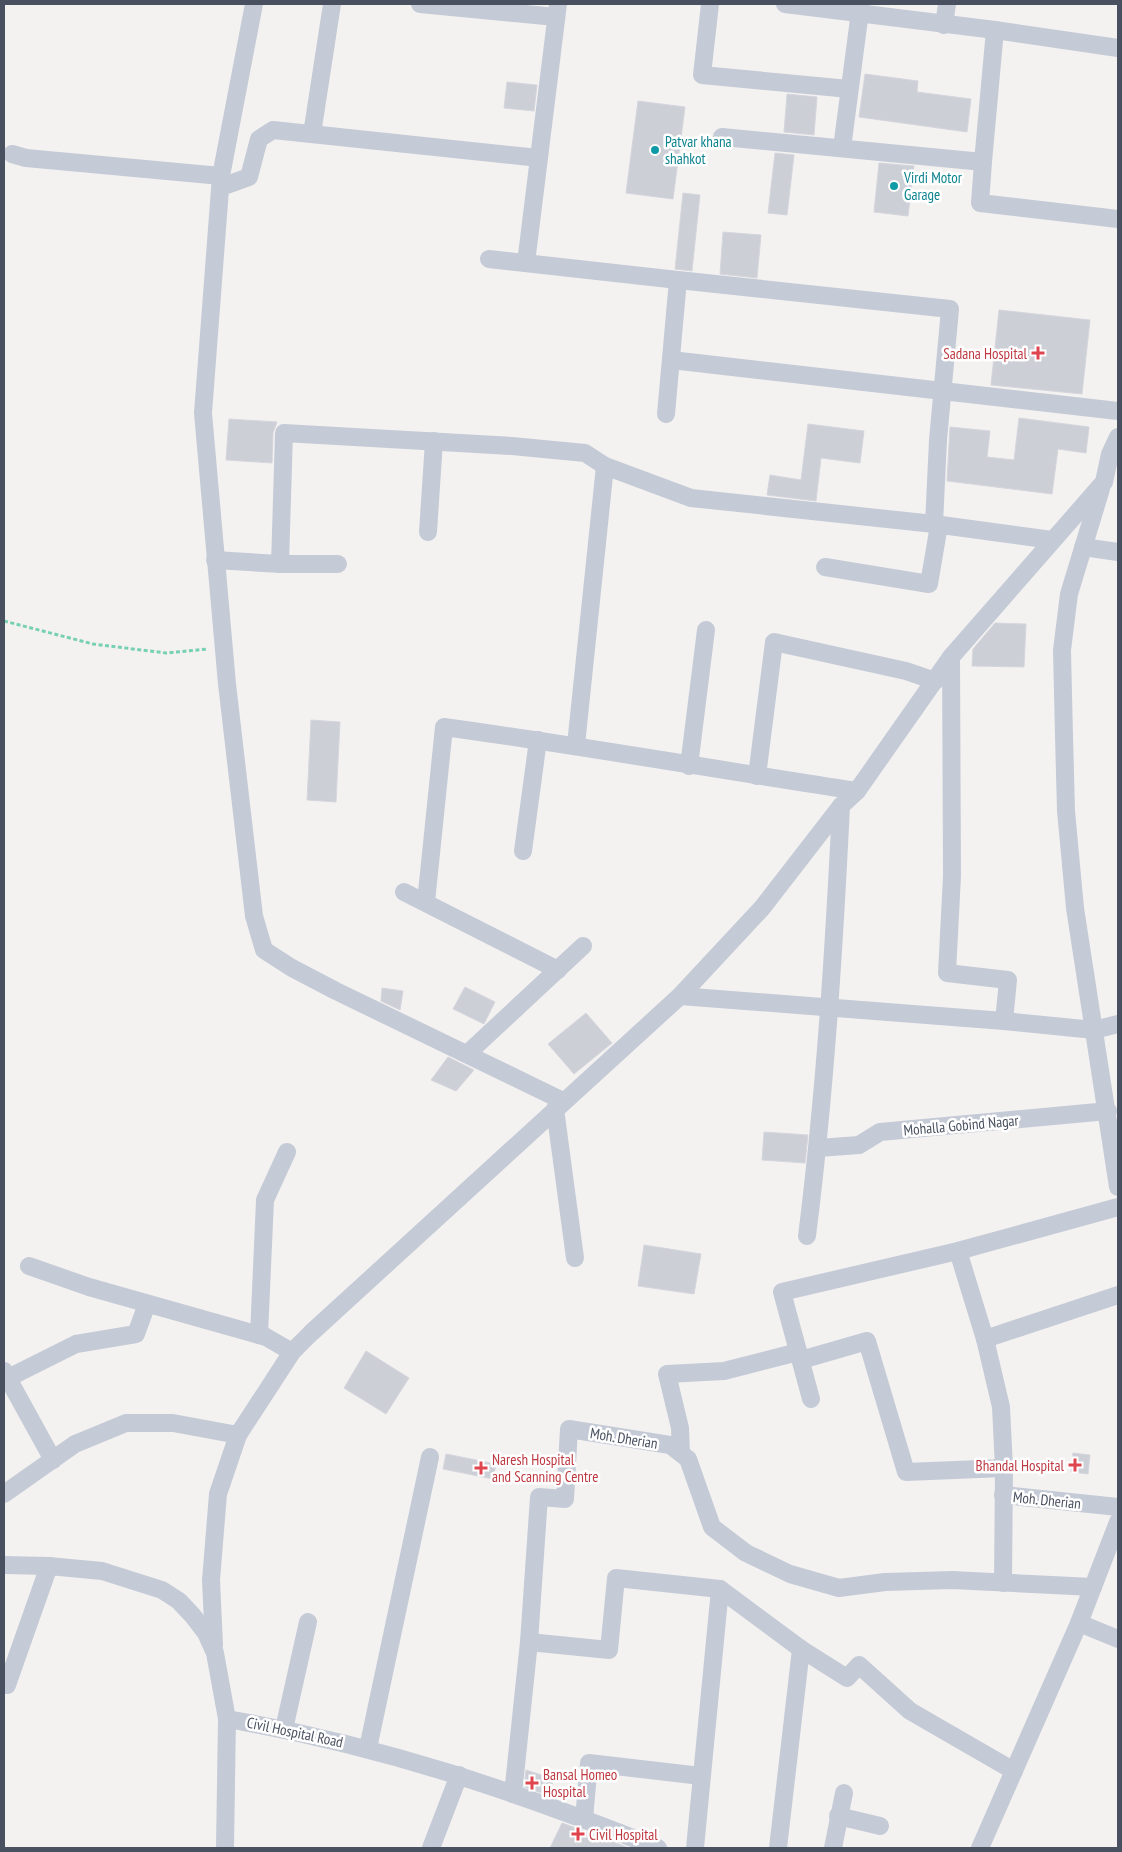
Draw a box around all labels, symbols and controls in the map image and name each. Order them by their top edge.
place label: Patvar khana shahkot [665,132,732,168]
marker: Patvar khana shahkot [649,144,661,156]
place label: Virdi Motor Garage [903,168,963,204]
marker: Virdi Motor Garage [888,180,900,192]
place label: Sadana Hospital [943,344,1028,363]
marker: Sadana Hospital [1031,346,1045,360]
street label: Mohalla Gobind Nagar [903,1110,1020,1139]
street label: Moh. Dherian [589,1423,659,1453]
place label: Naresh Hospital and Scanning Centre [492,1450,598,1486]
place label: Bhandal Hospital [976,1456,1064,1475]
marker: Bhandal Hospital [1068,1458,1082,1472]
marker: Naresh Hospital and Scanning Centre [474,1461,488,1475]
street label: Moh. Dherian [1012,1487,1082,1513]
street label: Civil Hospital Road [245,1713,345,1751]
place label: Bansal Homeo Hospital [543,1765,617,1801]
marker: Bansal Homeo Hospital [525,1776,539,1790]
place label: Civil Hospital [589,1825,658,1844]
marker: Civil Hospital [571,1827,585,1841]

